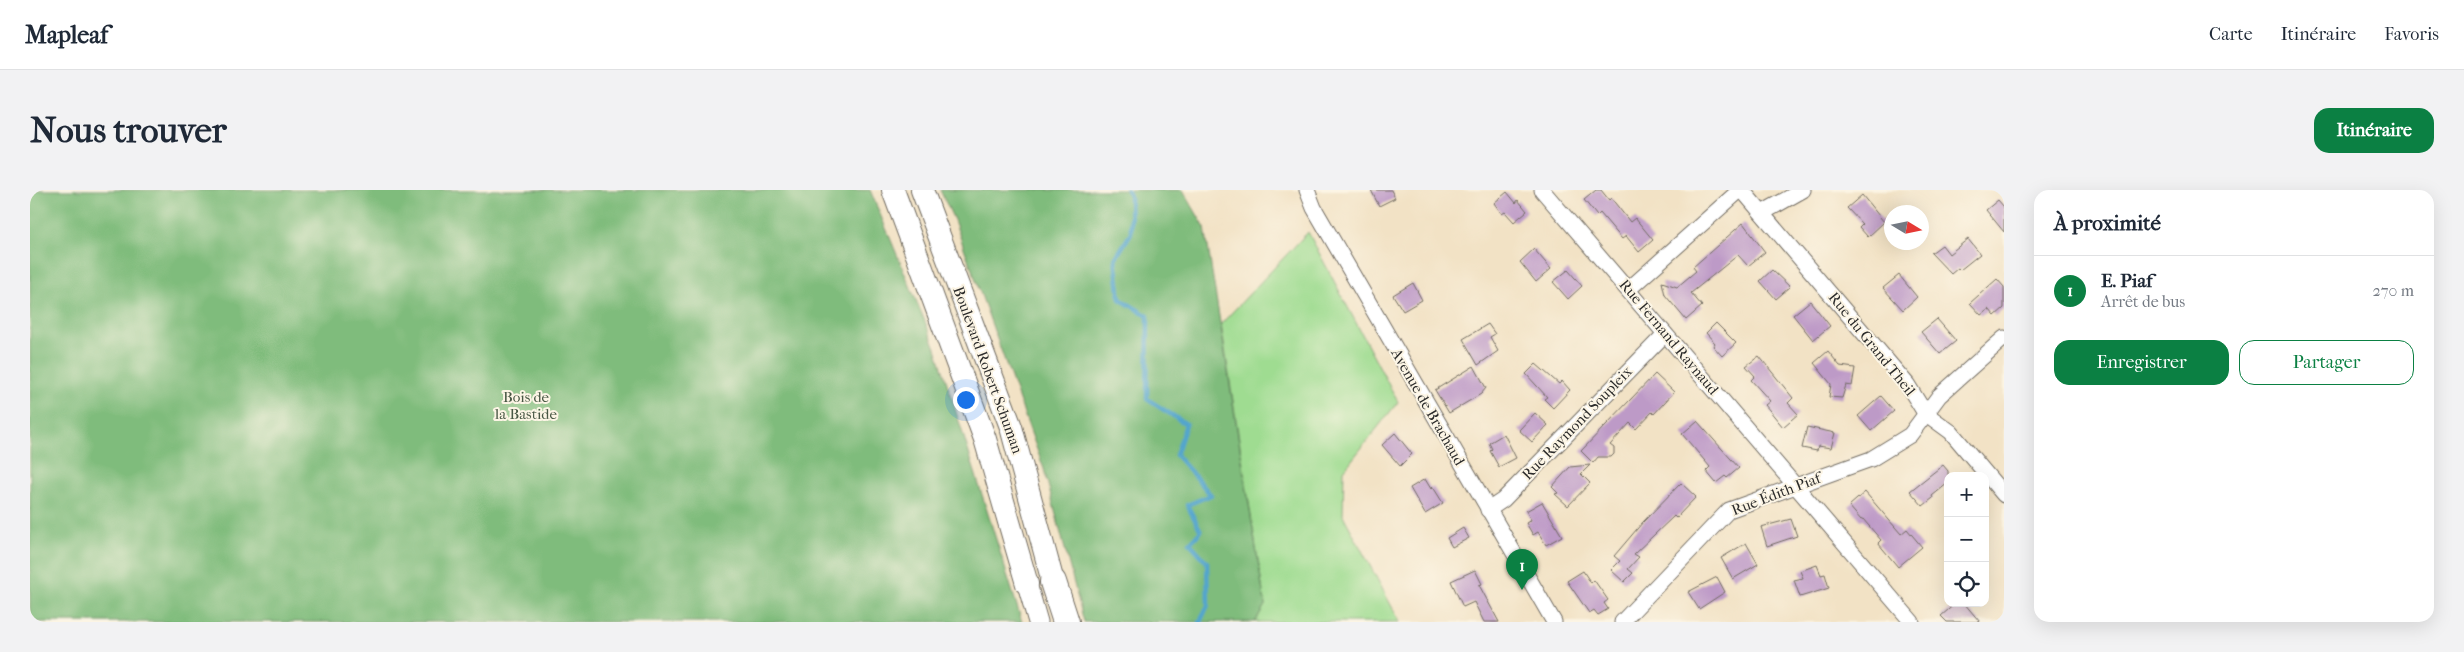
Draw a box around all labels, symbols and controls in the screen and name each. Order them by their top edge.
text: Mapleaf [25,21,108,49]
text: Carte [2209,24,2253,45]
text: Itinéraire [2281,24,2356,45]
text: Favoris [2384,24,2439,45]
button: Itinéraire [2314,108,2434,153]
text: Nous trouver [30,110,227,151]
north arrow [1884,205,1929,250]
text: À proximité [2054,211,2161,235]
text: E. Piaf [2101,270,2152,292]
street label: Rue Fernand Raynaud [1615,276,1723,399]
text: 1 [2067,281,2073,300]
text: 270 m [2373,281,2414,300]
street label: Boulevard Robert Schuman [949,284,1027,456]
street label: Rue du Grand Theil [1825,288,1919,400]
text: Arrêt de bus [2101,292,2185,311]
button: Enregistrer [2054,340,2229,385]
button: Partager [2239,340,2414,385]
street label: Avenue de Brachaud [1387,344,1469,469]
street label: Rue Raymond Soupleix [1518,362,1636,483]
your location [953,387,979,413]
park label: Bois de la Bastide [494,388,557,423]
street label: Rue Édith Piaf [1729,468,1826,519]
map controls [1944,472,1989,607]
button: + [1944,472,1989,517]
button: − [1944,517,1989,562]
pin: 1 [1506,549,1538,590]
button: locate [1944,562,1989,607]

